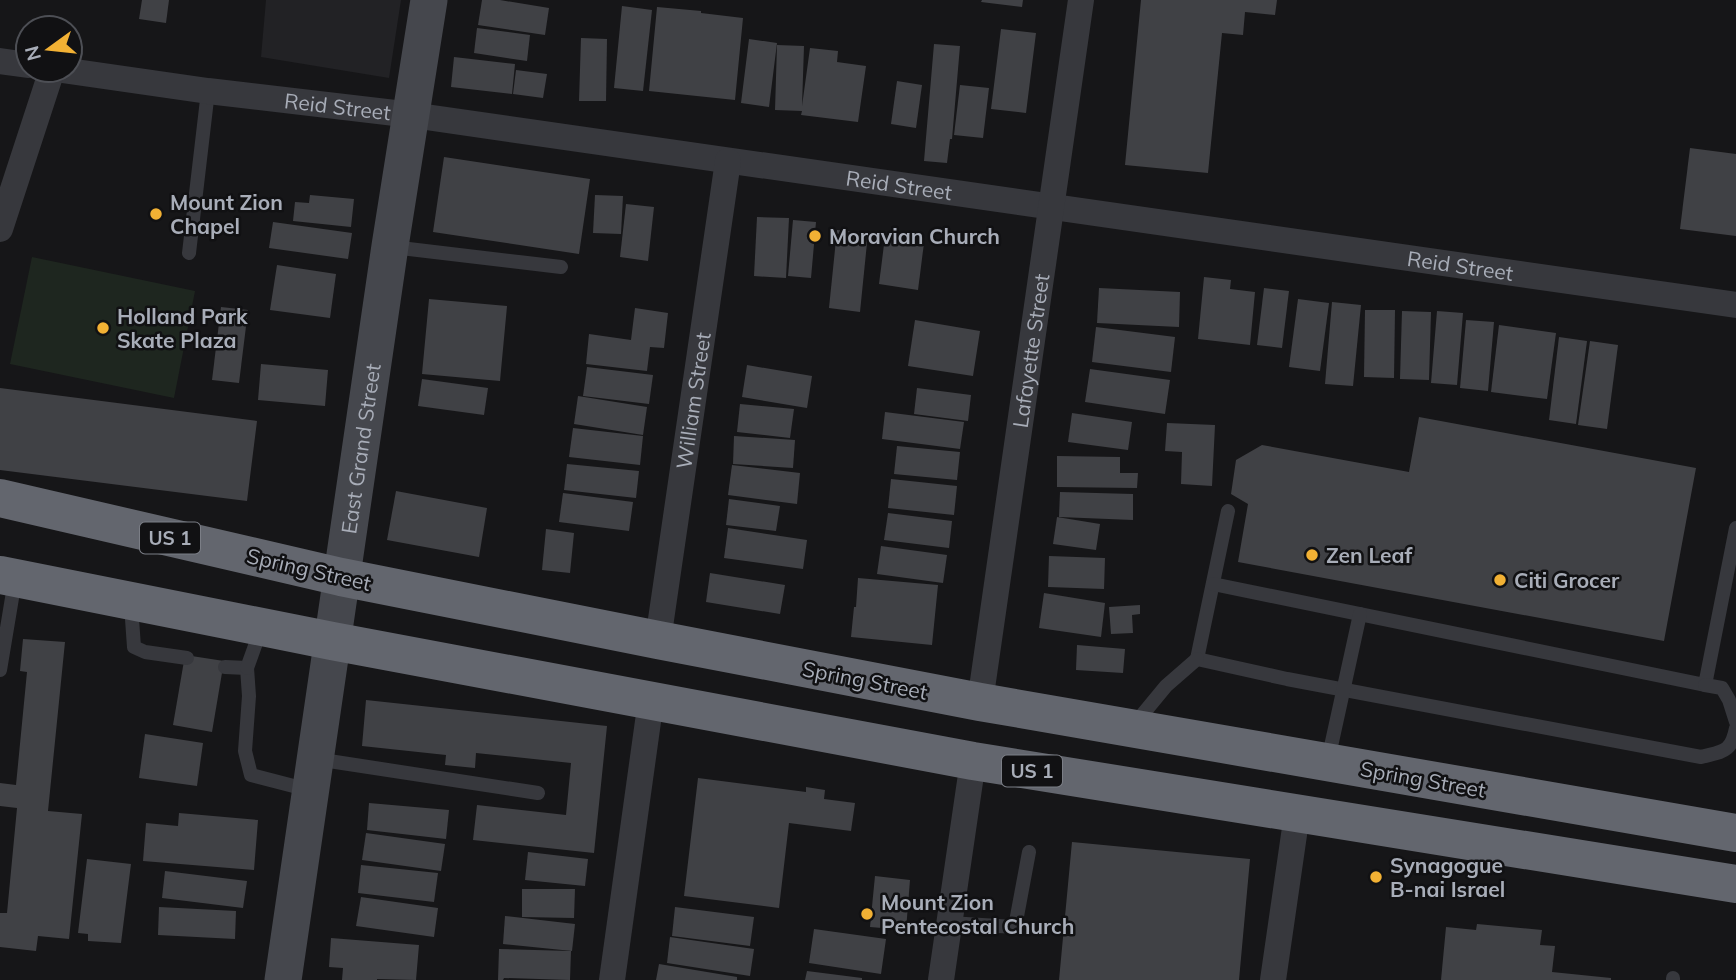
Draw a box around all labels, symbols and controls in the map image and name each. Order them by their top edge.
north arrow [14,14,84,84]
text: N [19,43,46,63]
street label: Reid Street [283,87,392,125]
street label: Reid Street [844,164,954,205]
place label: Mount Zion Chapel [170,189,283,239]
marker: Mount Zion Chapel [148,206,164,222]
place label: Moravian Church [829,223,1000,249]
marker: Moravian Church [807,228,823,244]
street label: Reid Street [1406,245,1515,286]
street label: Lafayette Street [1007,272,1054,429]
place label: Holland Park Skate Plaza [117,303,248,353]
marker: Holland Park Skate Plaza [95,320,111,336]
street label: William Street [670,330,716,471]
street label: East Grand Street [335,362,386,536]
road number: US 1 [140,523,200,554]
street label: Spring Street [244,542,374,596]
place label: Zen Leaf [1326,542,1414,568]
marker: Zen Leaf [1304,547,1320,563]
place label: Citi Grocer [1514,567,1620,593]
marker: Citi Grocer [1492,572,1508,588]
street label: Spring Street [800,655,930,705]
street label: Spring Street [1358,755,1488,803]
road number: US 1 [1002,756,1062,786]
place label: Synagogue B-nai Israel [1390,852,1505,902]
marker: Synagogue B-nai Israel [1368,869,1384,885]
place label: Mount Zion Pentecostal Church [881,889,1074,939]
marker: Mount Zion Pentecostal Church [859,906,875,922]

